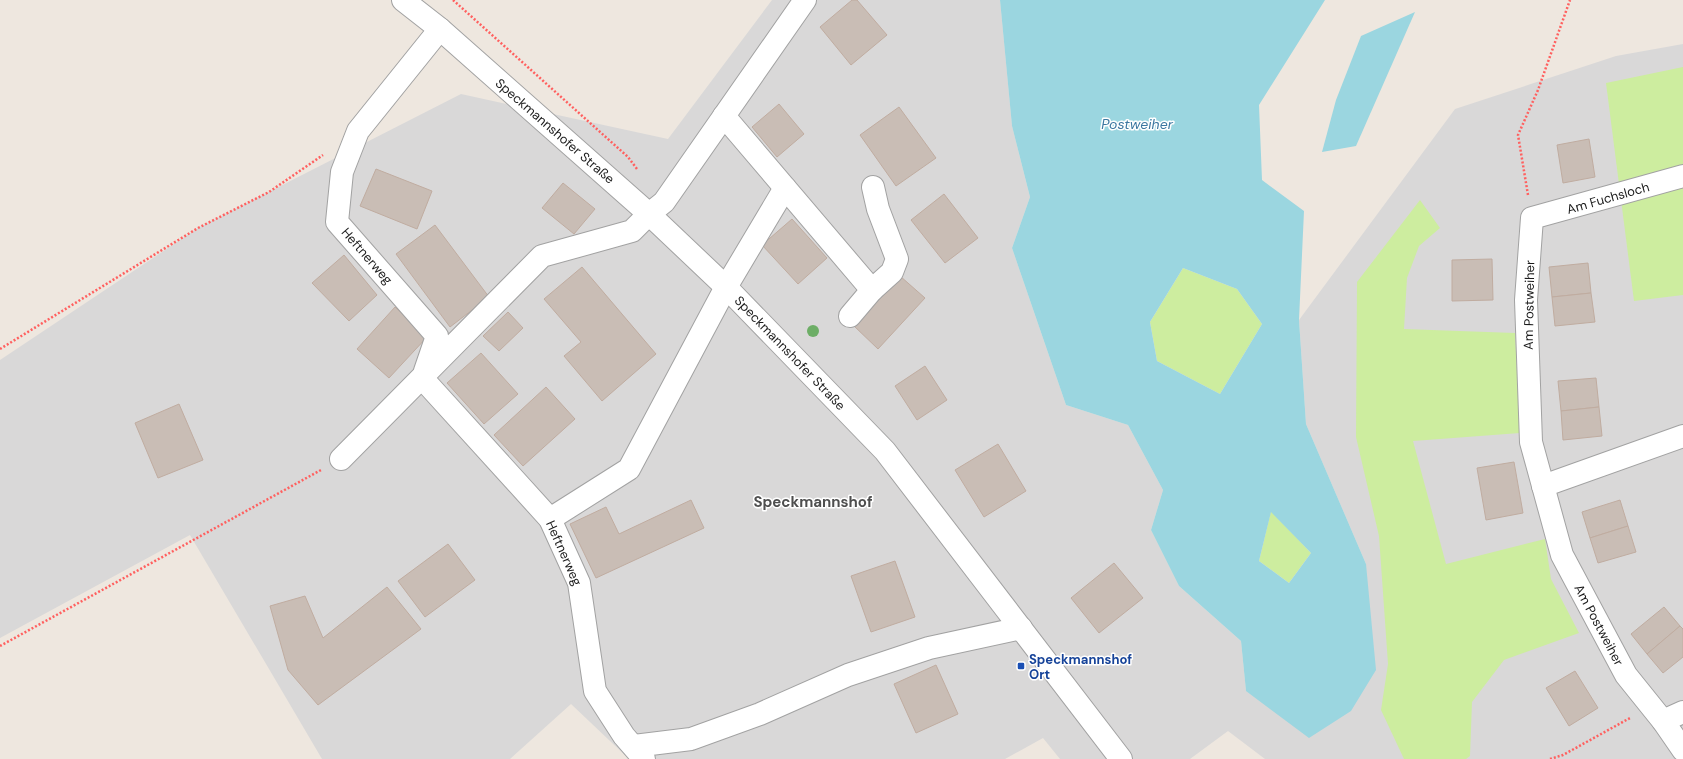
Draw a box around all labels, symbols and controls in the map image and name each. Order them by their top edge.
street label: Speckmannshofer Straße [492,75,618,187]
water label: Postweiher [1101,115,1174,133]
street label: Am Fuchsloch [1565,178,1651,218]
street label: Heftnerweg [338,224,396,288]
street label: Am Postweiher [1520,260,1538,350]
street label: Speckmannshofer Straße [731,292,849,414]
district label: Speckmannshof [753,492,873,512]
street label: Heftnerweg [542,518,586,588]
street label: Am Postweiher [1570,581,1628,669]
place label: Speckmannshof Ort [1029,651,1132,683]
marker: Speckmannshof Ort [1016,661,1026,671]

